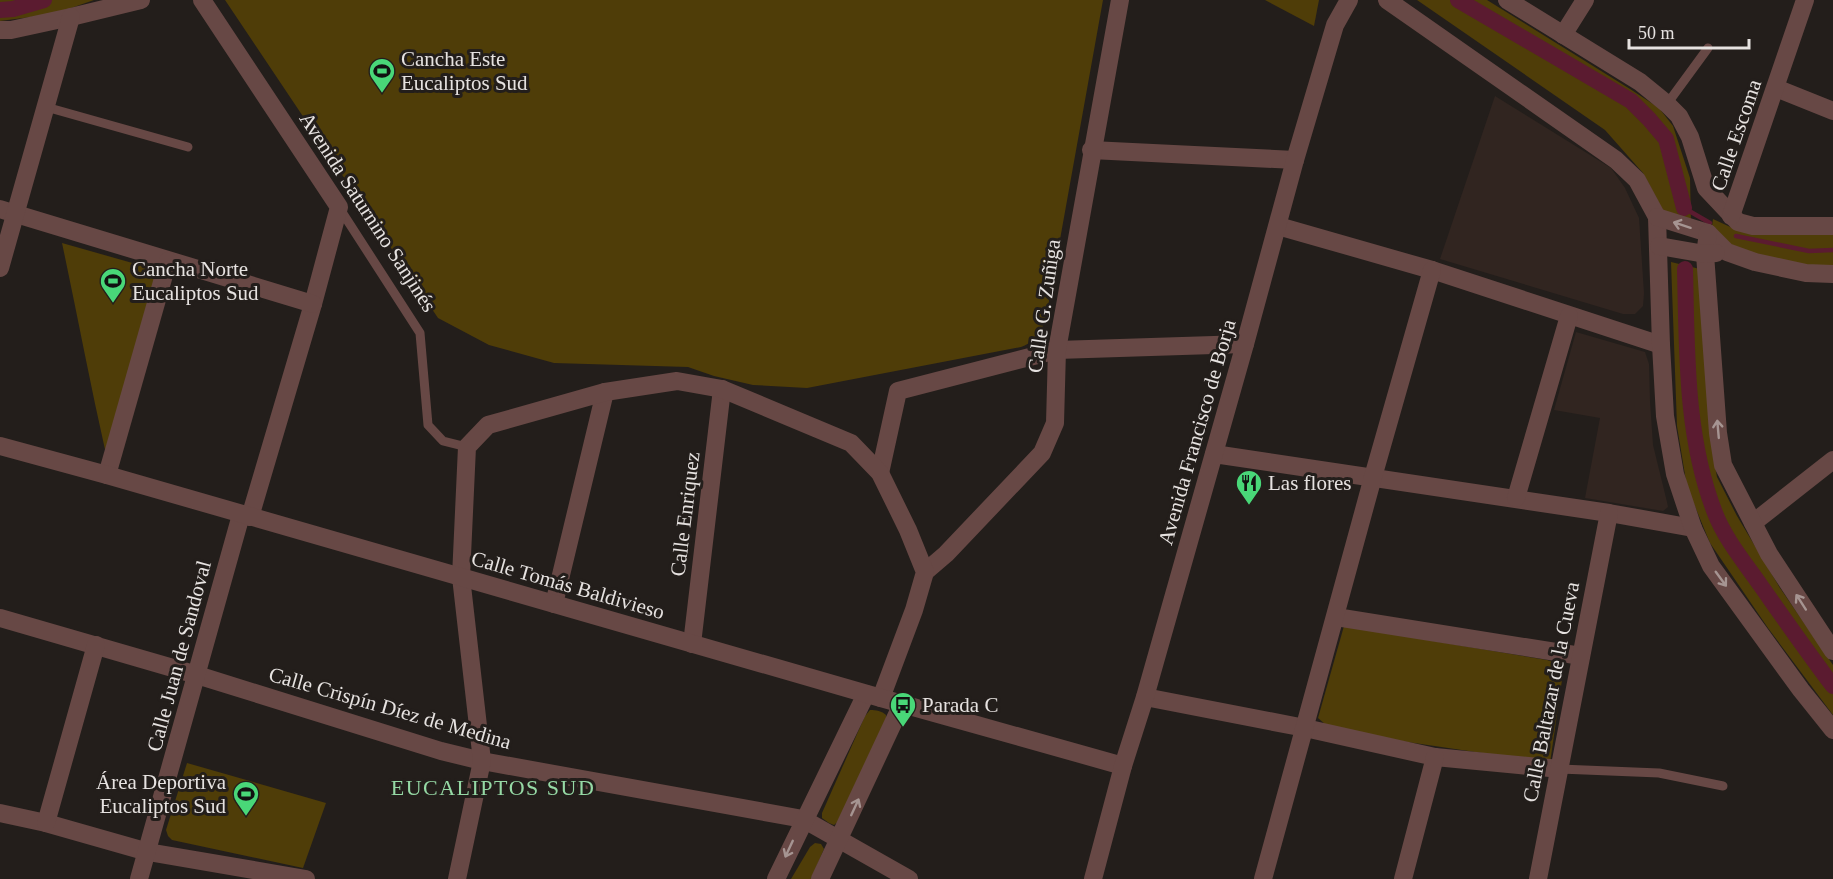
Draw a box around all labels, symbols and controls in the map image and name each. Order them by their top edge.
scale bar [1629,12,1749,50]
text: 50 m [1638,23,1675,43]
place label: Cancha Este Eucaliptos Sud [401,47,528,95]
sports icon: Cancha Este Eucaliptos Sud [367,56,397,94]
street label: Calle Escoma [1706,76,1766,194]
street label: Avenida Saturnino Sanjinés [295,108,441,316]
one-way arrow [1673,219,1692,230]
street label: Calle G. Zuñiga [1023,237,1065,374]
place label: Cancha Norte Eucaliptos Sud [132,257,259,305]
sports icon: Cancha Norte Eucaliptos Sud [98,266,128,304]
street label: Avenida Francisco de Borja [1153,316,1241,548]
one-way arrow [1712,419,1723,439]
street label: Calle Enriquez [665,450,705,578]
restaurant icon: Las flores [1234,468,1264,506]
place label: Las flores [1268,471,1351,495]
street label: Calle Tomás Baldivieso [469,546,667,624]
street label: Calle Juan de Sandoval [142,558,216,754]
one-way arrow [1715,571,1727,587]
street label: Calle Baltazar de la Cueva [1518,579,1584,804]
one-way arrow [1795,595,1807,611]
street label: Calle Crispín Díez de Medina [266,662,514,754]
bus stop icon: Parada C [888,690,918,728]
place label: Parada C [922,693,998,717]
place label: Área Deportiva Eucaliptos Sud [96,770,227,818]
district label: EUCALIPTOS SUD [391,775,595,800]
sports icon: Área Deportiva Eucaliptos Sud [231,779,261,817]
one-way arrow [849,799,861,817]
one-way arrow [783,840,795,858]

